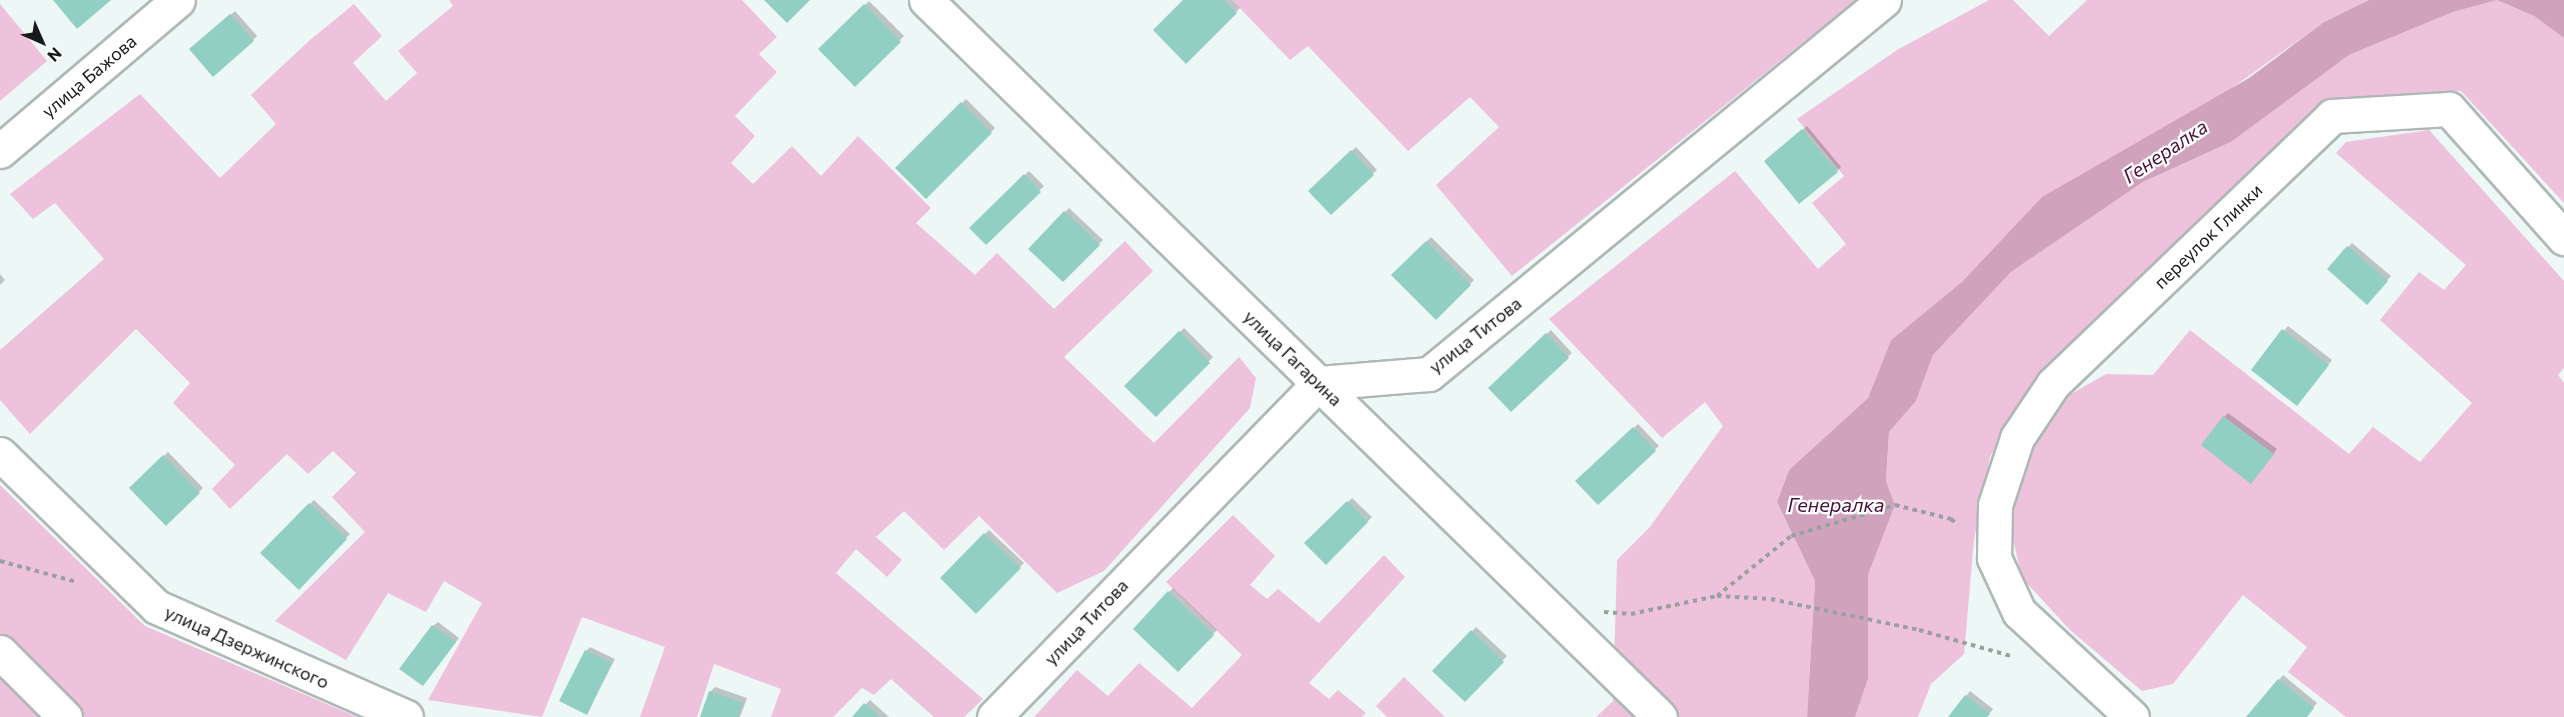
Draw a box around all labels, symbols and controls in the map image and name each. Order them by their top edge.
north arrow [12,12,72,72]
street label: улица Бажова [37,30,141,122]
text: N [44,44,66,66]
water label: Генералка [2118,114,2212,188]
street label: переулок Глинки [2150,179,2266,293]
street label: улица Титова [1425,292,1525,378]
street label: улица Гагарина [1239,306,1347,410]
water label: Генералка [1788,492,1884,516]
street label: улица Титова [1040,575,1132,669]
street label: улица Дзержинского [162,601,332,693]

